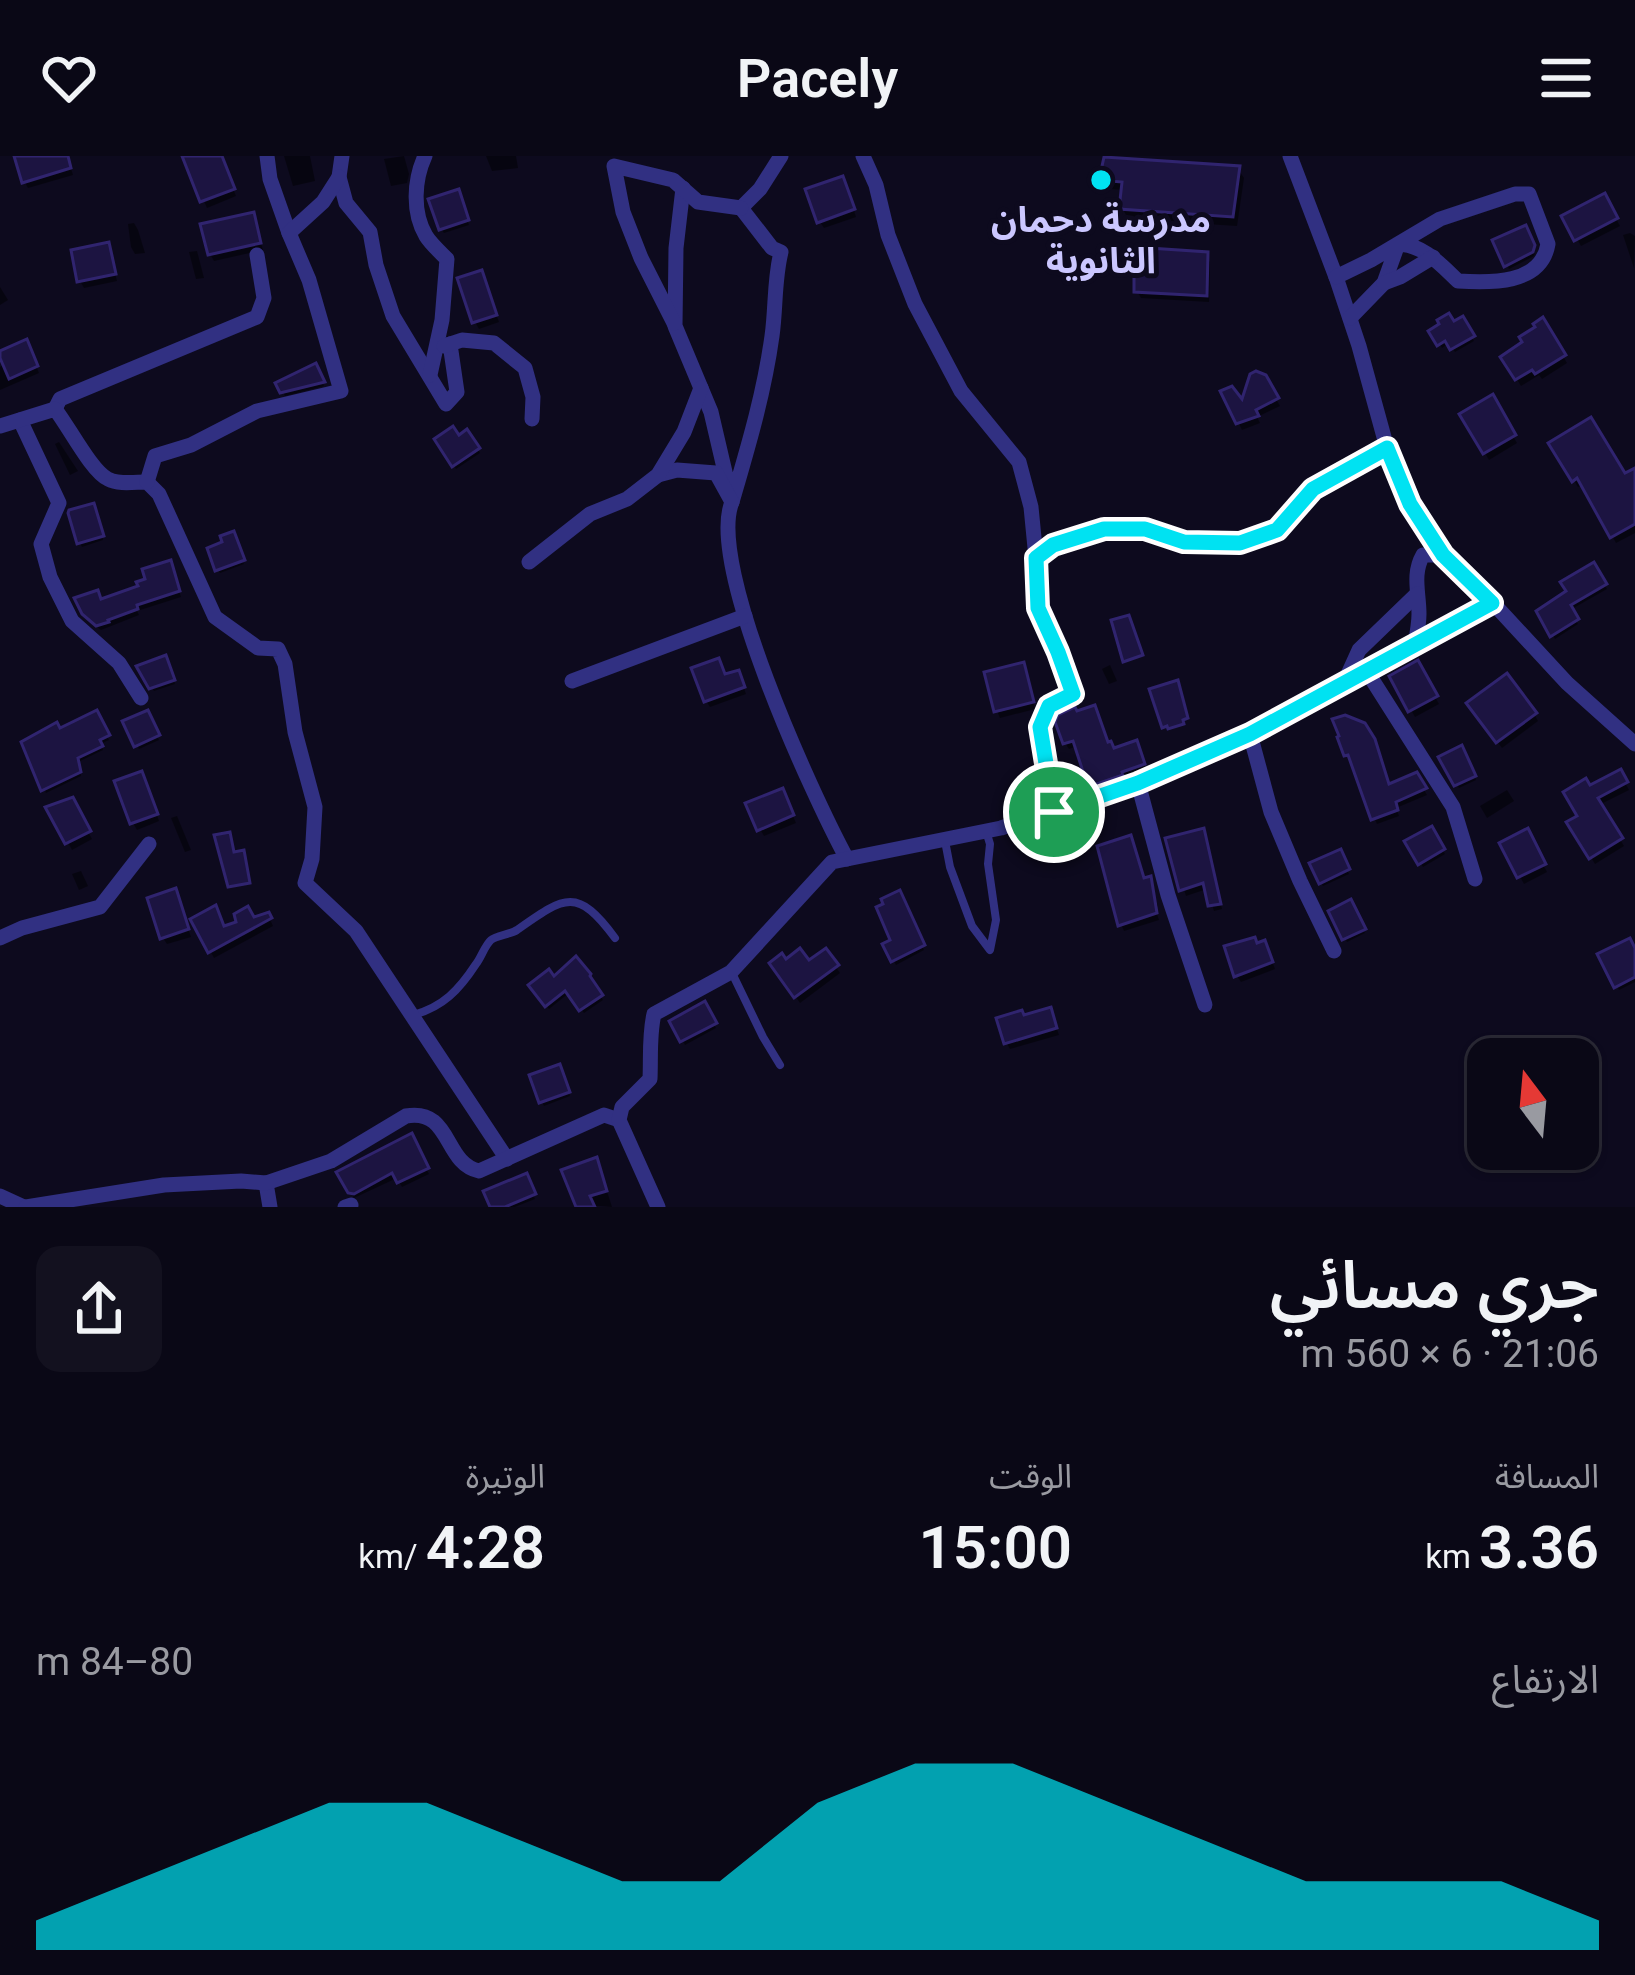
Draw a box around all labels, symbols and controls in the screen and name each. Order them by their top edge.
icon: heart [36,45,102,111]
icon: menu [1533,45,1599,111]
text: Pacely [737,47,898,110]
marker: مدرسة دحمان الثانوية [1088,167,1114,193]
place label: مدرسة دحمان الثانوية [991,199,1211,282]
pin [1003,761,1105,863]
icon: arrive [1021,779,1087,845]
north arrow [1467,1038,1599,1170]
map controls [1467,1038,1599,1170]
button: share [36,1246,162,1372]
text: جري مسائي [1270,1247,1599,1324]
text: 21:06 · 6 × 560 m [1301,1331,1599,1377]
text: الوتيرة [466,1457,545,1496]
text: الوقت [989,1457,1072,1496]
text: المسافة [1495,1457,1599,1496]
text: 4:28 [426,1512,545,1583]
text: 15:00 [919,1512,1072,1583]
text: 3.36 [1479,1512,1599,1583]
text: /km [358,1537,426,1576]
text: km [1425,1537,1479,1576]
text: 80–84 m [36,1639,193,1685]
text: الارتفاع [1492,1657,1599,1703]

